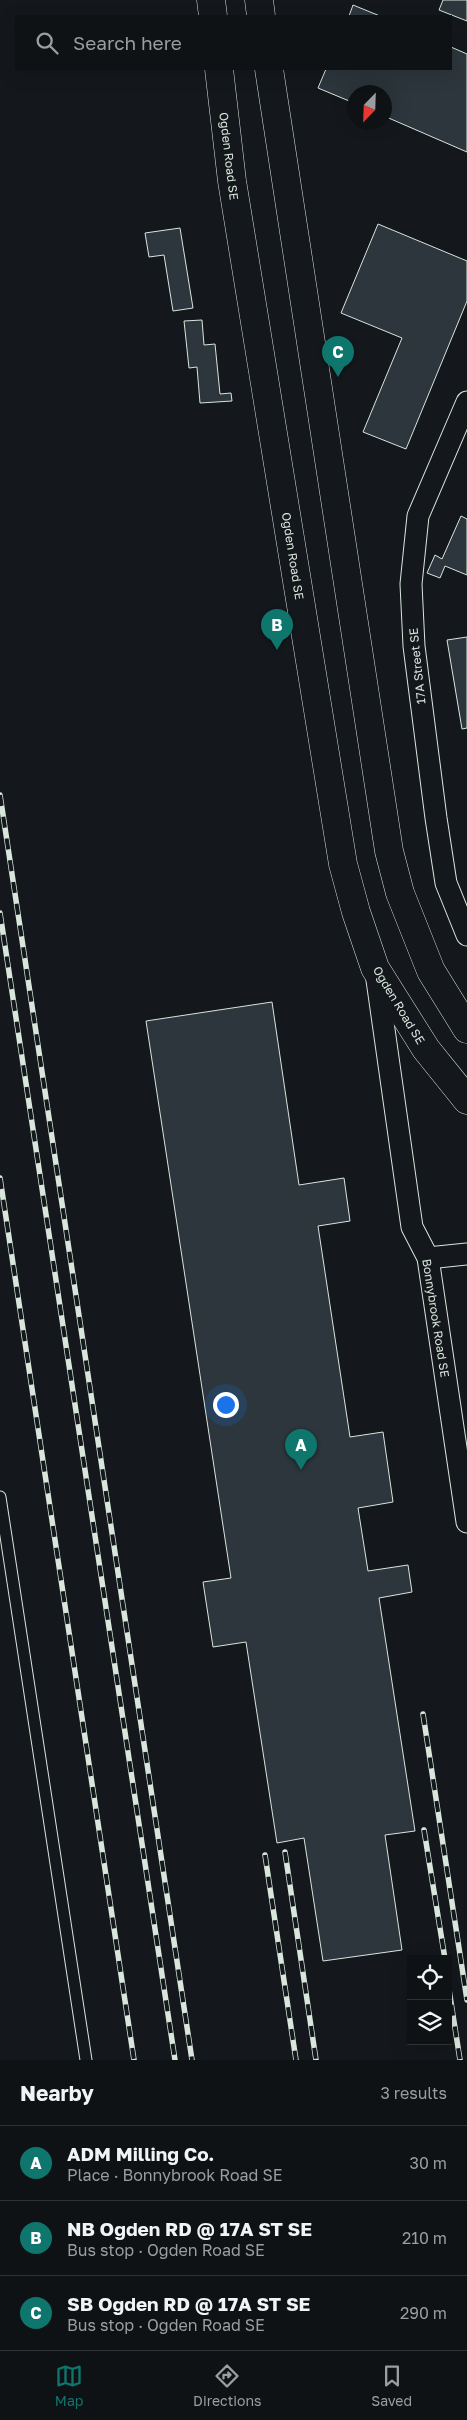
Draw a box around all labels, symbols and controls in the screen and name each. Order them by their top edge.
search box [15,15,452,70]
icon: search [33,29,61,57]
text: Search here [73,31,182,54]
north arrow [347,85,392,130]
street label: Ogden Road SE [216,111,242,201]
pin: C [322,336,354,377]
street label: Ogden Road SE [279,511,307,601]
pin: B [261,609,293,650]
street label: 17A Street SE [406,627,428,705]
street label: Ogden Road SE [370,963,428,1047]
street label: Bonnybrook Road SE [419,1258,453,1378]
your location [213,1392,239,1418]
pin: A [285,1429,317,1470]
map controls [407,1955,452,2045]
button: locate [407,1955,452,2000]
button: layers [407,2000,452,2045]
text: Nearby [20,2080,94,2106]
text: 3 results [380,2083,447,2103]
text: ADM Milling Co. [67,2142,214,2165]
text: A [30,2153,42,2173]
text: 30 m [410,2153,447,2173]
text: Place · Bonnybrook Road SE [67,2165,282,2185]
text: NB Ogden RD @ 17A ST SE [67,2217,312,2240]
text: B [30,2228,42,2248]
text: 210 m [402,2228,447,2248]
text: Bus stop · Ogden Road SE [67,2240,265,2260]
text: SB Ogden RD @ 17A ST SE [67,2292,310,2315]
text: C [30,2303,42,2323]
text: 290 m [400,2303,447,2323]
text: Bus stop · Ogden Road SE [67,2315,265,2335]
tab: Map [55,2362,83,2409]
tab: Directions [193,2362,262,2409]
tab: Saved [371,2362,412,2409]

